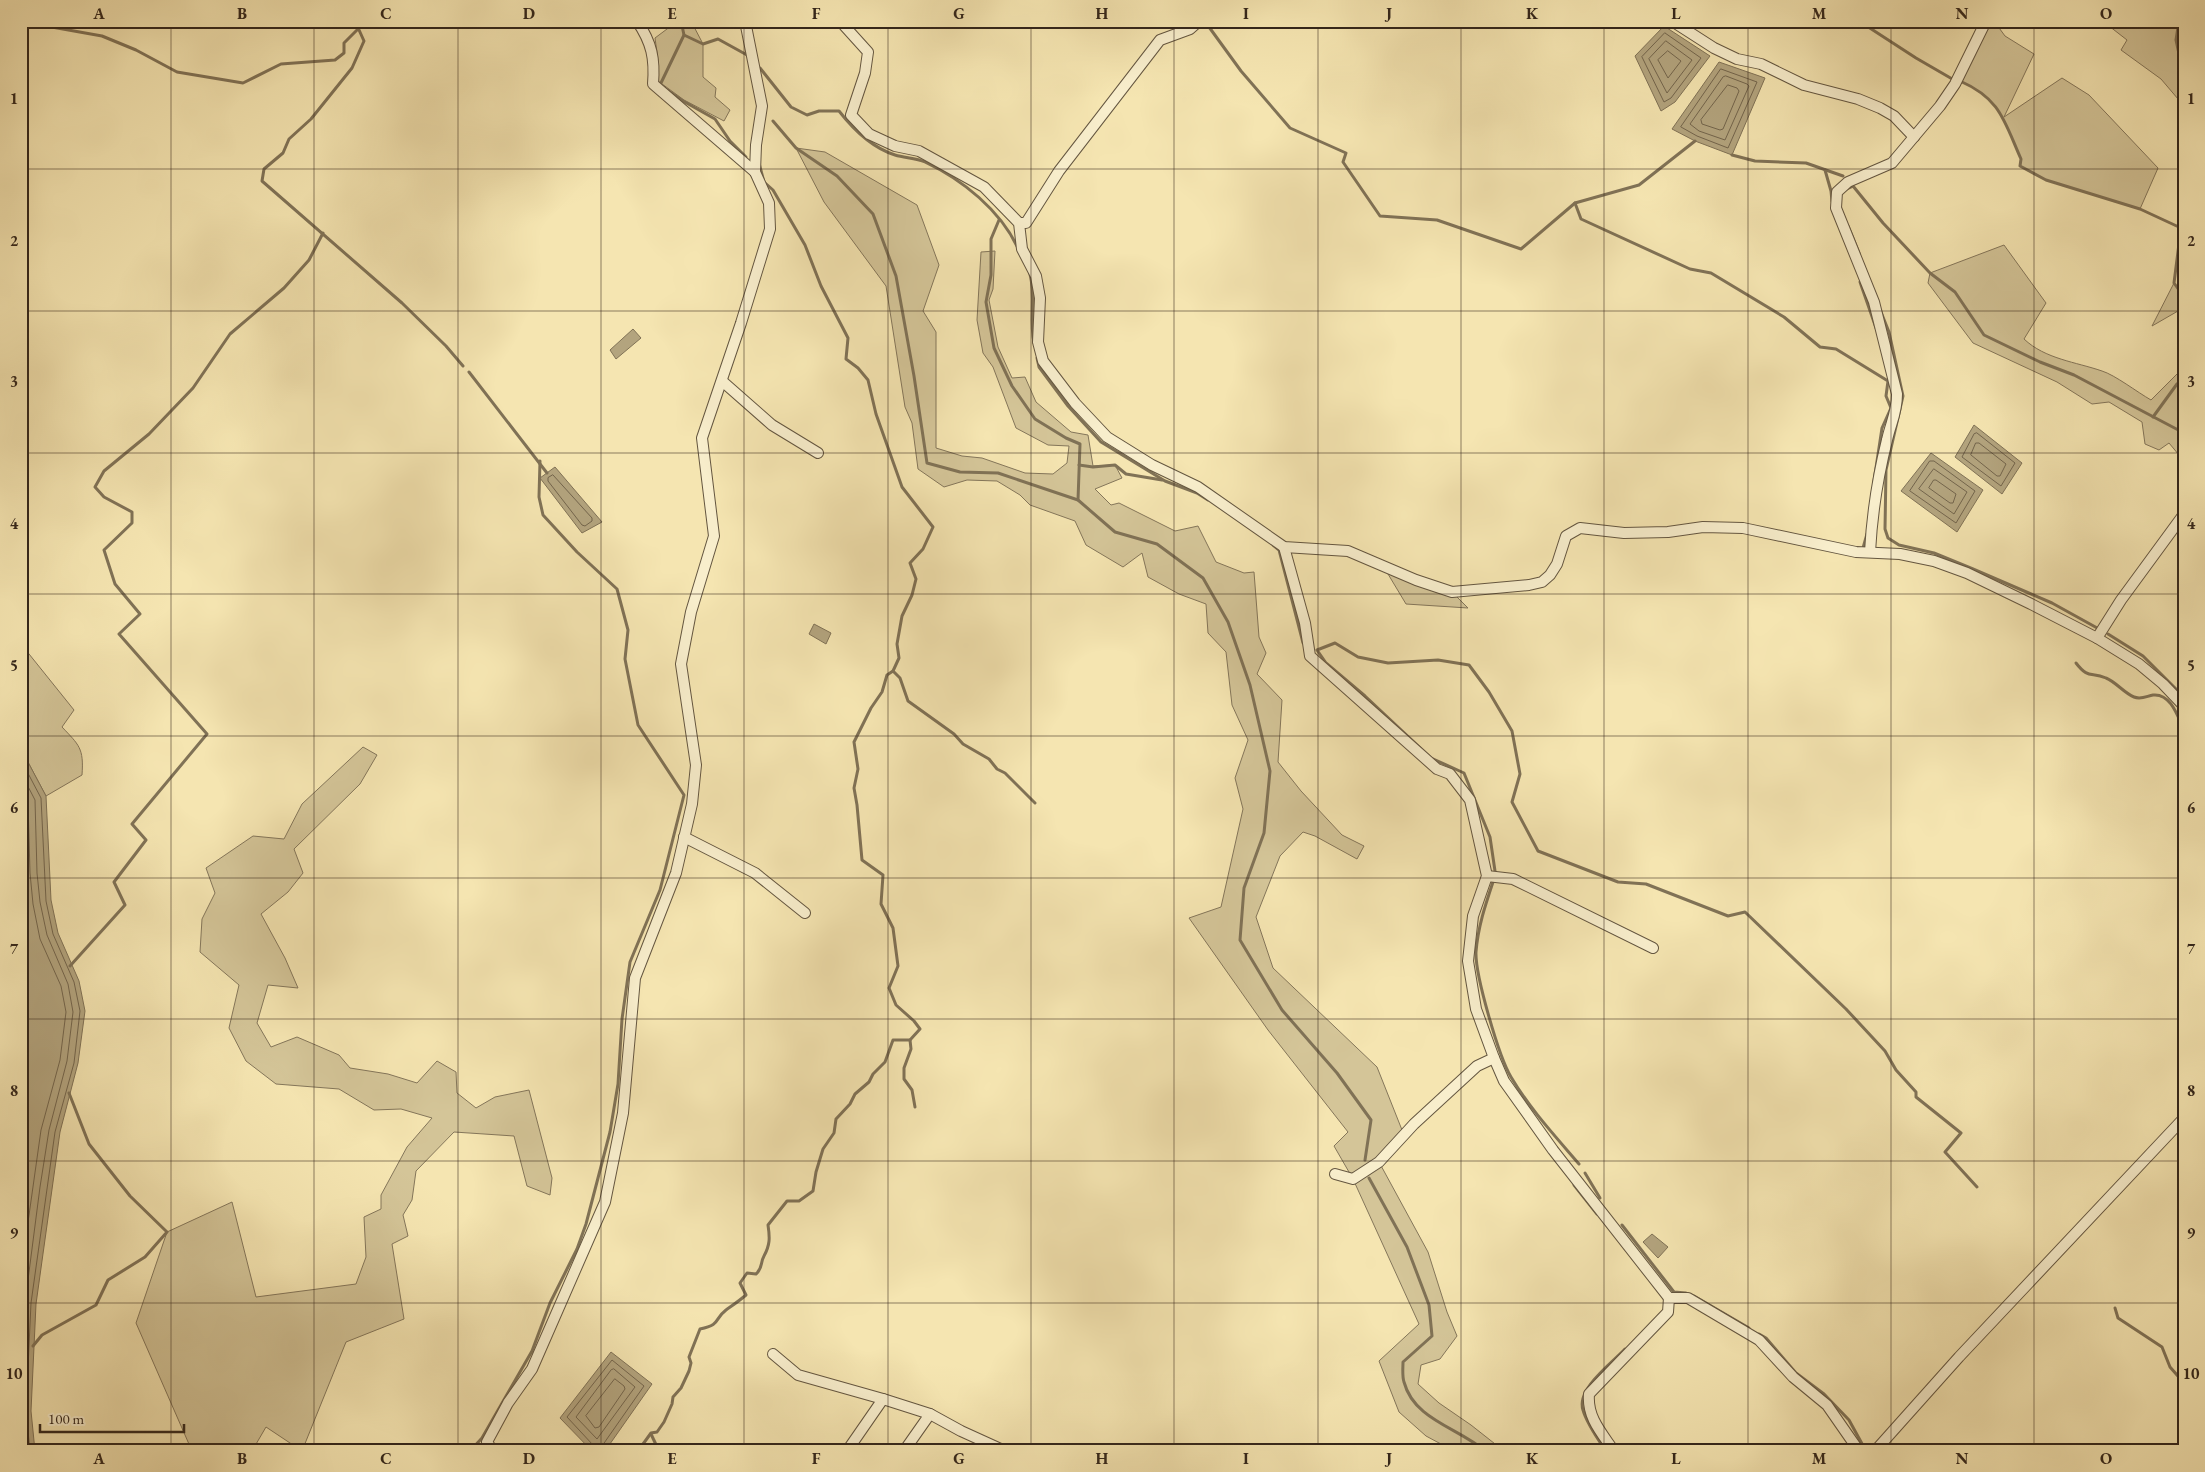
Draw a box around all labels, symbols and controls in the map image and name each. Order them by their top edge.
text: A [92,3,105,24]
text: B [237,3,247,24]
text: C [380,3,392,24]
text: D [523,3,535,24]
text: E [667,3,677,24]
text: F [812,3,821,24]
text: G [953,3,965,24]
text: H [1096,3,1109,24]
text: I [1243,3,1249,24]
text: J [1384,3,1392,24]
text: K [1526,3,1539,24]
text: L [1671,3,1681,24]
text: M [1812,3,1827,24]
text: N [1956,3,1969,24]
text: O [2100,3,2112,24]
text: 1 [10,88,18,109]
text: 1 [2187,88,2195,109]
text: 2 [10,230,19,251]
text: 2 [2187,230,2196,251]
text: 3 [10,371,18,392]
text: 3 [2187,371,2195,392]
text: 4 [10,513,19,534]
text: 4 [2187,513,2196,534]
text: 5 [10,655,18,676]
text: 5 [2187,655,2195,676]
text: 6 [10,797,19,818]
text: 6 [2187,797,2196,818]
text: 7 [10,938,19,959]
text: 7 [2187,938,2196,959]
text: 8 [10,1080,18,1101]
text: 8 [2187,1080,2195,1101]
text: 9 [10,1222,19,1243]
text: 9 [2187,1222,2196,1243]
text: 10 [6,1363,23,1384]
text: 10 [2183,1363,2200,1384]
scale bar [40,1402,184,1434]
text: 100 m [48,1409,85,1428]
text: A [92,1448,105,1469]
text: B [237,1448,247,1469]
text: C [380,1448,392,1469]
text: D [523,1448,535,1469]
text: E [667,1448,677,1469]
text: F [812,1448,821,1469]
text: G [953,1448,965,1469]
text: H [1096,1448,1109,1469]
text: I [1243,1448,1249,1469]
text: J [1384,1448,1392,1469]
text: K [1526,1448,1539,1469]
text: L [1671,1448,1681,1469]
text: M [1812,1448,1827,1469]
text: N [1956,1448,1969,1469]
text: O [2100,1448,2112,1469]

